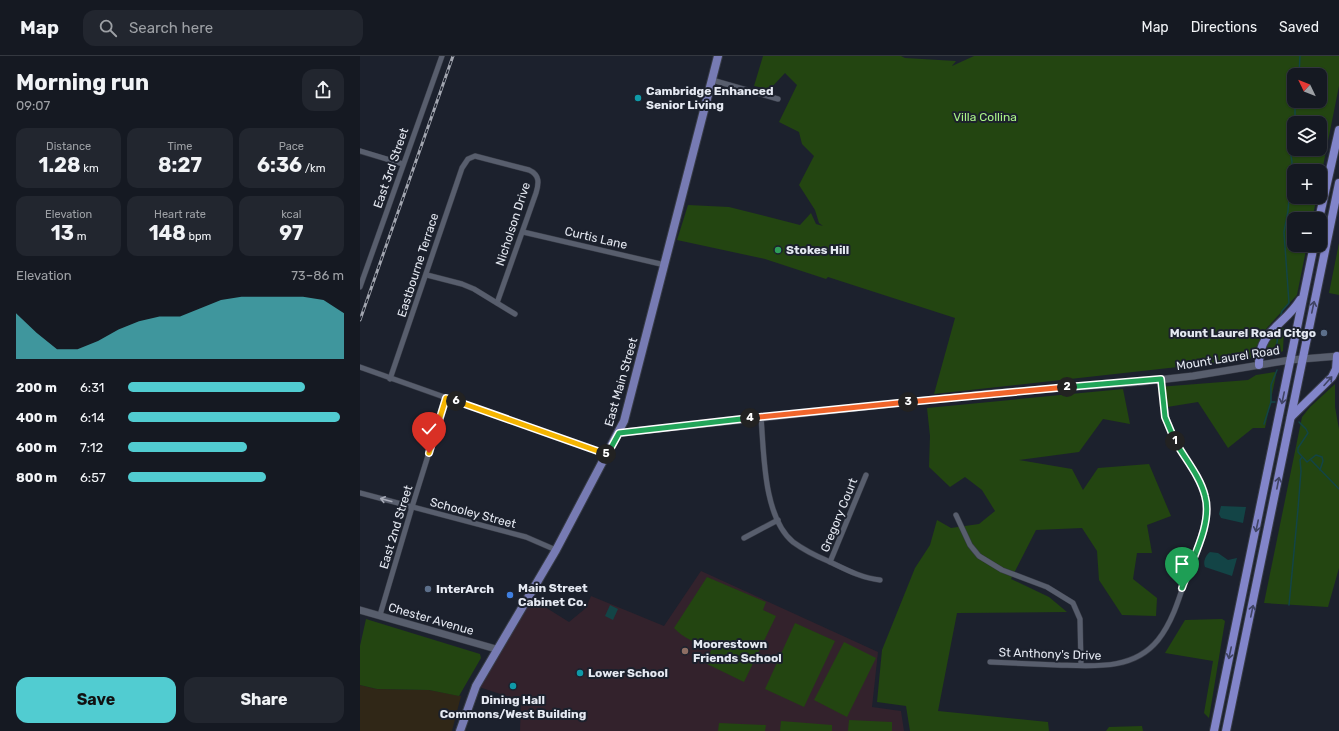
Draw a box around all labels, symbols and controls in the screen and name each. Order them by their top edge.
search box [83,10,363,46]
text: Map [20,16,59,39]
icon: search [97,17,119,39]
text: Search here [129,19,213,37]
text: Map [1142,19,1169,36]
text: Directions [1191,19,1257,36]
text: Saved [1279,19,1319,36]
north arrow [1287,68,1327,108]
map controls [1287,68,1327,252]
text: Morning run [16,69,149,96]
button: share [302,69,344,111]
place label: Cambridge Enhanced Senior Living [646,84,774,112]
marker: Cambridge Enhanced Senior Living [633,93,643,103]
text: 09:07 [16,98,50,113]
park label: Villa Collina [953,110,1017,124]
button: layers [1287,116,1327,156]
street label: East 3rd Street [371,126,411,210]
text: Distance [46,140,91,153]
text: Time [168,140,192,153]
text: Pace [279,140,304,153]
text: 1.28 [39,153,81,177]
text: 8:27 [158,153,202,177]
text: 6:36 [257,153,302,177]
text: km [81,162,99,175]
text: /km [302,162,326,175]
button: + [1287,164,1327,204]
street label: Nicholson Drive [493,180,533,268]
text: Elevation [45,208,92,221]
text: Heart rate [154,208,206,221]
text: kcal [281,208,301,221]
street label: Eastbourne Terrace [395,211,442,319]
button: − [1287,212,1327,252]
text: 13 [51,221,74,245]
text: 148 [149,221,186,245]
text: 97 [279,221,303,245]
street label: Curtis Lane [563,224,629,252]
text: m [74,230,86,243]
text: bpm [186,230,211,243]
place label: Stokes Hill [786,243,849,257]
marker: Stokes Hill [773,245,783,255]
text: Elevation [16,268,72,283]
text: 73–86 m [291,268,344,283]
one-way arrow [1309,301,1317,314]
place label: Mount Laurel Road Citgo [1170,326,1316,340]
marker: Mount Laurel Road Citgo [1319,328,1329,338]
street label: East Main Street [602,336,640,428]
street label: Mount Laurel Road [1175,343,1281,373]
one-way arrow [1323,376,1333,386]
pin: 2 [1057,377,1077,397]
text: 200 m [16,380,57,395]
text: 6:31 [80,380,104,395]
text: 2 [1063,380,1071,393]
pin: 6 [446,391,466,411]
pin: 3 [898,392,918,412]
one-way arrow [1278,392,1286,405]
text: 6 [452,394,460,407]
text: 3 [904,395,912,408]
pin: 4 [740,408,760,428]
text: 400 m [16,410,57,425]
text: 6:14 [80,410,105,425]
text: 4 [746,411,754,424]
pin [412,412,446,453]
icon: check [418,418,440,440]
pin: 1 [1165,431,1185,451]
text: 1 [1172,434,1178,447]
text: 600 m [16,440,57,455]
text: 7:12 [80,440,103,455]
pin: 5 [596,444,616,464]
text: 5 [602,447,610,460]
text: 800 m [16,470,57,485]
text: 6:57 [80,470,106,485]
street label: Gregory Court [818,476,860,554]
one-way arrow [1274,477,1282,490]
street label: East 2nd Street [377,483,415,571]
street label: Schooley Street [428,495,518,531]
one-way arrow [380,496,393,504]
one-way arrow [1252,519,1260,532]
pin [1165,547,1199,588]
icon: arrive [1171,553,1193,575]
place label: Main Street Cabinet Co. [518,581,588,609]
place label: InterArch [436,582,494,596]
marker: InterArch [423,584,433,594]
marker: Main Street Cabinet Co. [505,590,515,600]
street label: Chester Avenue [387,600,476,638]
one-way arrow [1248,605,1256,618]
place label: Moorestown Friends School [693,637,782,665]
street label: St Anthony's Drive [998,645,1102,663]
marker: Moorestown Friends School [680,646,690,656]
one-way arrow [1226,646,1234,659]
place label: Lower School [588,666,668,680]
marker: Lower School [575,668,585,678]
button: Save [16,677,176,723]
button: Share [184,677,344,723]
marker: Dining Hall Commons/West Building [508,681,518,691]
place label: Dining Hall Commons/West Building [440,693,586,721]

